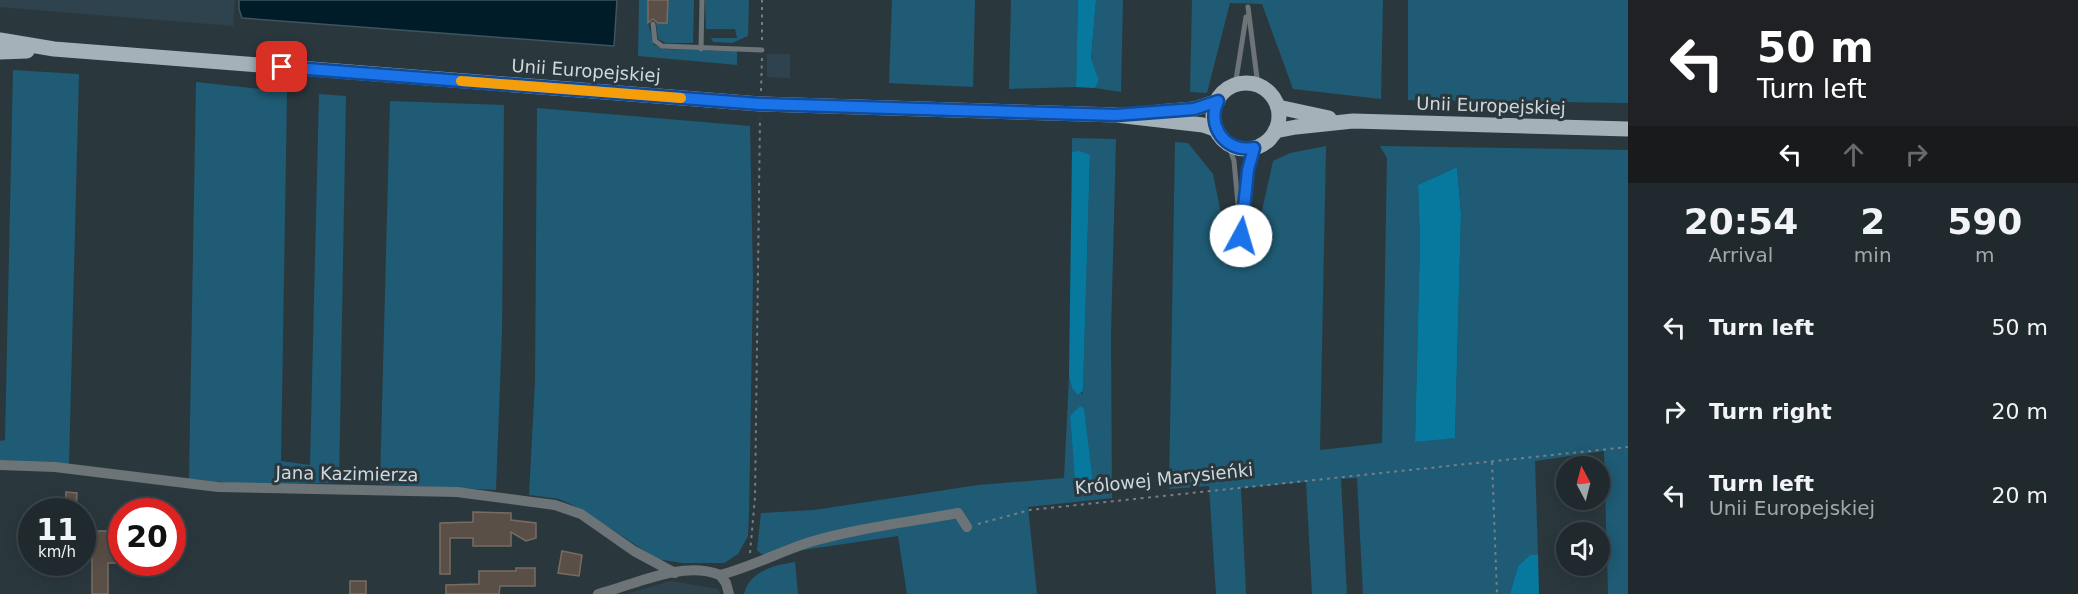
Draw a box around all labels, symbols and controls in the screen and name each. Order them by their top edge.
text: 50 m [1757,23,1874,72]
icon: left [1658,24,1736,102]
pin [256,41,307,92]
icon: arrive [265,50,298,83]
street label: Unii Europejskiej [511,55,661,86]
text: Turn left [1757,73,1867,104]
street label: Unii Europejskiej [1416,92,1566,119]
icon: left [1774,138,1807,171]
icon: ahead [1837,138,1870,171]
icon: right [1900,138,1933,171]
text: 20:54 [1684,201,1798,242]
text: 2 [1860,201,1885,242]
text: 590 [1947,201,2022,242]
position arrow [1209,204,1273,268]
text: Arrival [1708,243,1773,267]
text: min [1854,243,1892,267]
text: m [1975,243,1995,267]
icon: left [1658,311,1691,344]
text: Turn left [1709,315,1814,340]
text: 50 m [1992,315,2048,340]
icon: right [1658,395,1691,428]
text: Turn right [1709,399,1832,424]
text: 20 m [1992,399,2048,424]
north arrow [1556,456,1610,510]
map controls [1556,456,1610,576]
street label: Królowej Marysieńki [1074,459,1254,498]
street label: Jana Kazimierza [274,462,419,485]
text: Turn left [1709,471,1814,496]
icon: left [1658,479,1691,512]
text: 20 m [1992,483,2048,508]
text: Unii Europejskiej [1709,496,1875,520]
speed limit sign: 20 [108,498,186,576]
text: 11 [36,512,78,547]
button: sound [1556,522,1610,576]
text: km/h [38,543,76,561]

